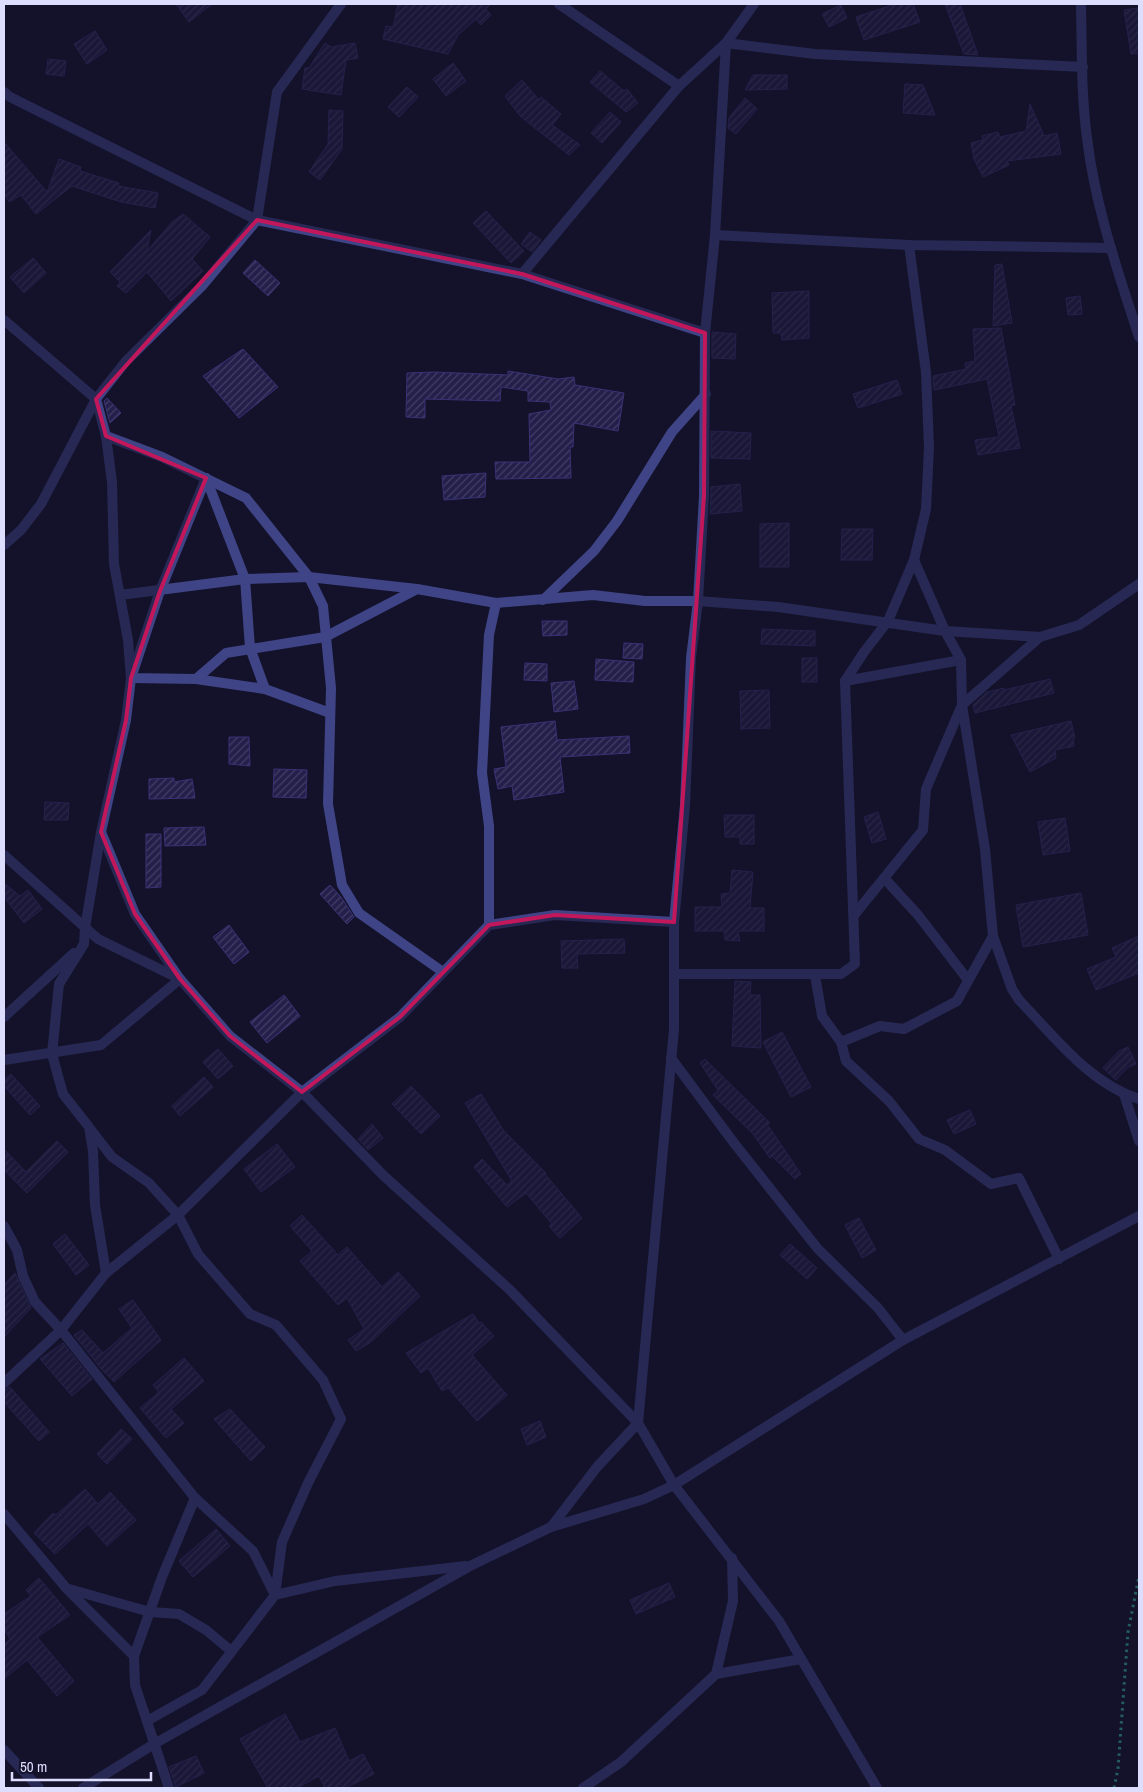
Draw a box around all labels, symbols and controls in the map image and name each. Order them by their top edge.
scale bar [12,1750,151,1782]
text: 50 m [20,1756,47,1777]

